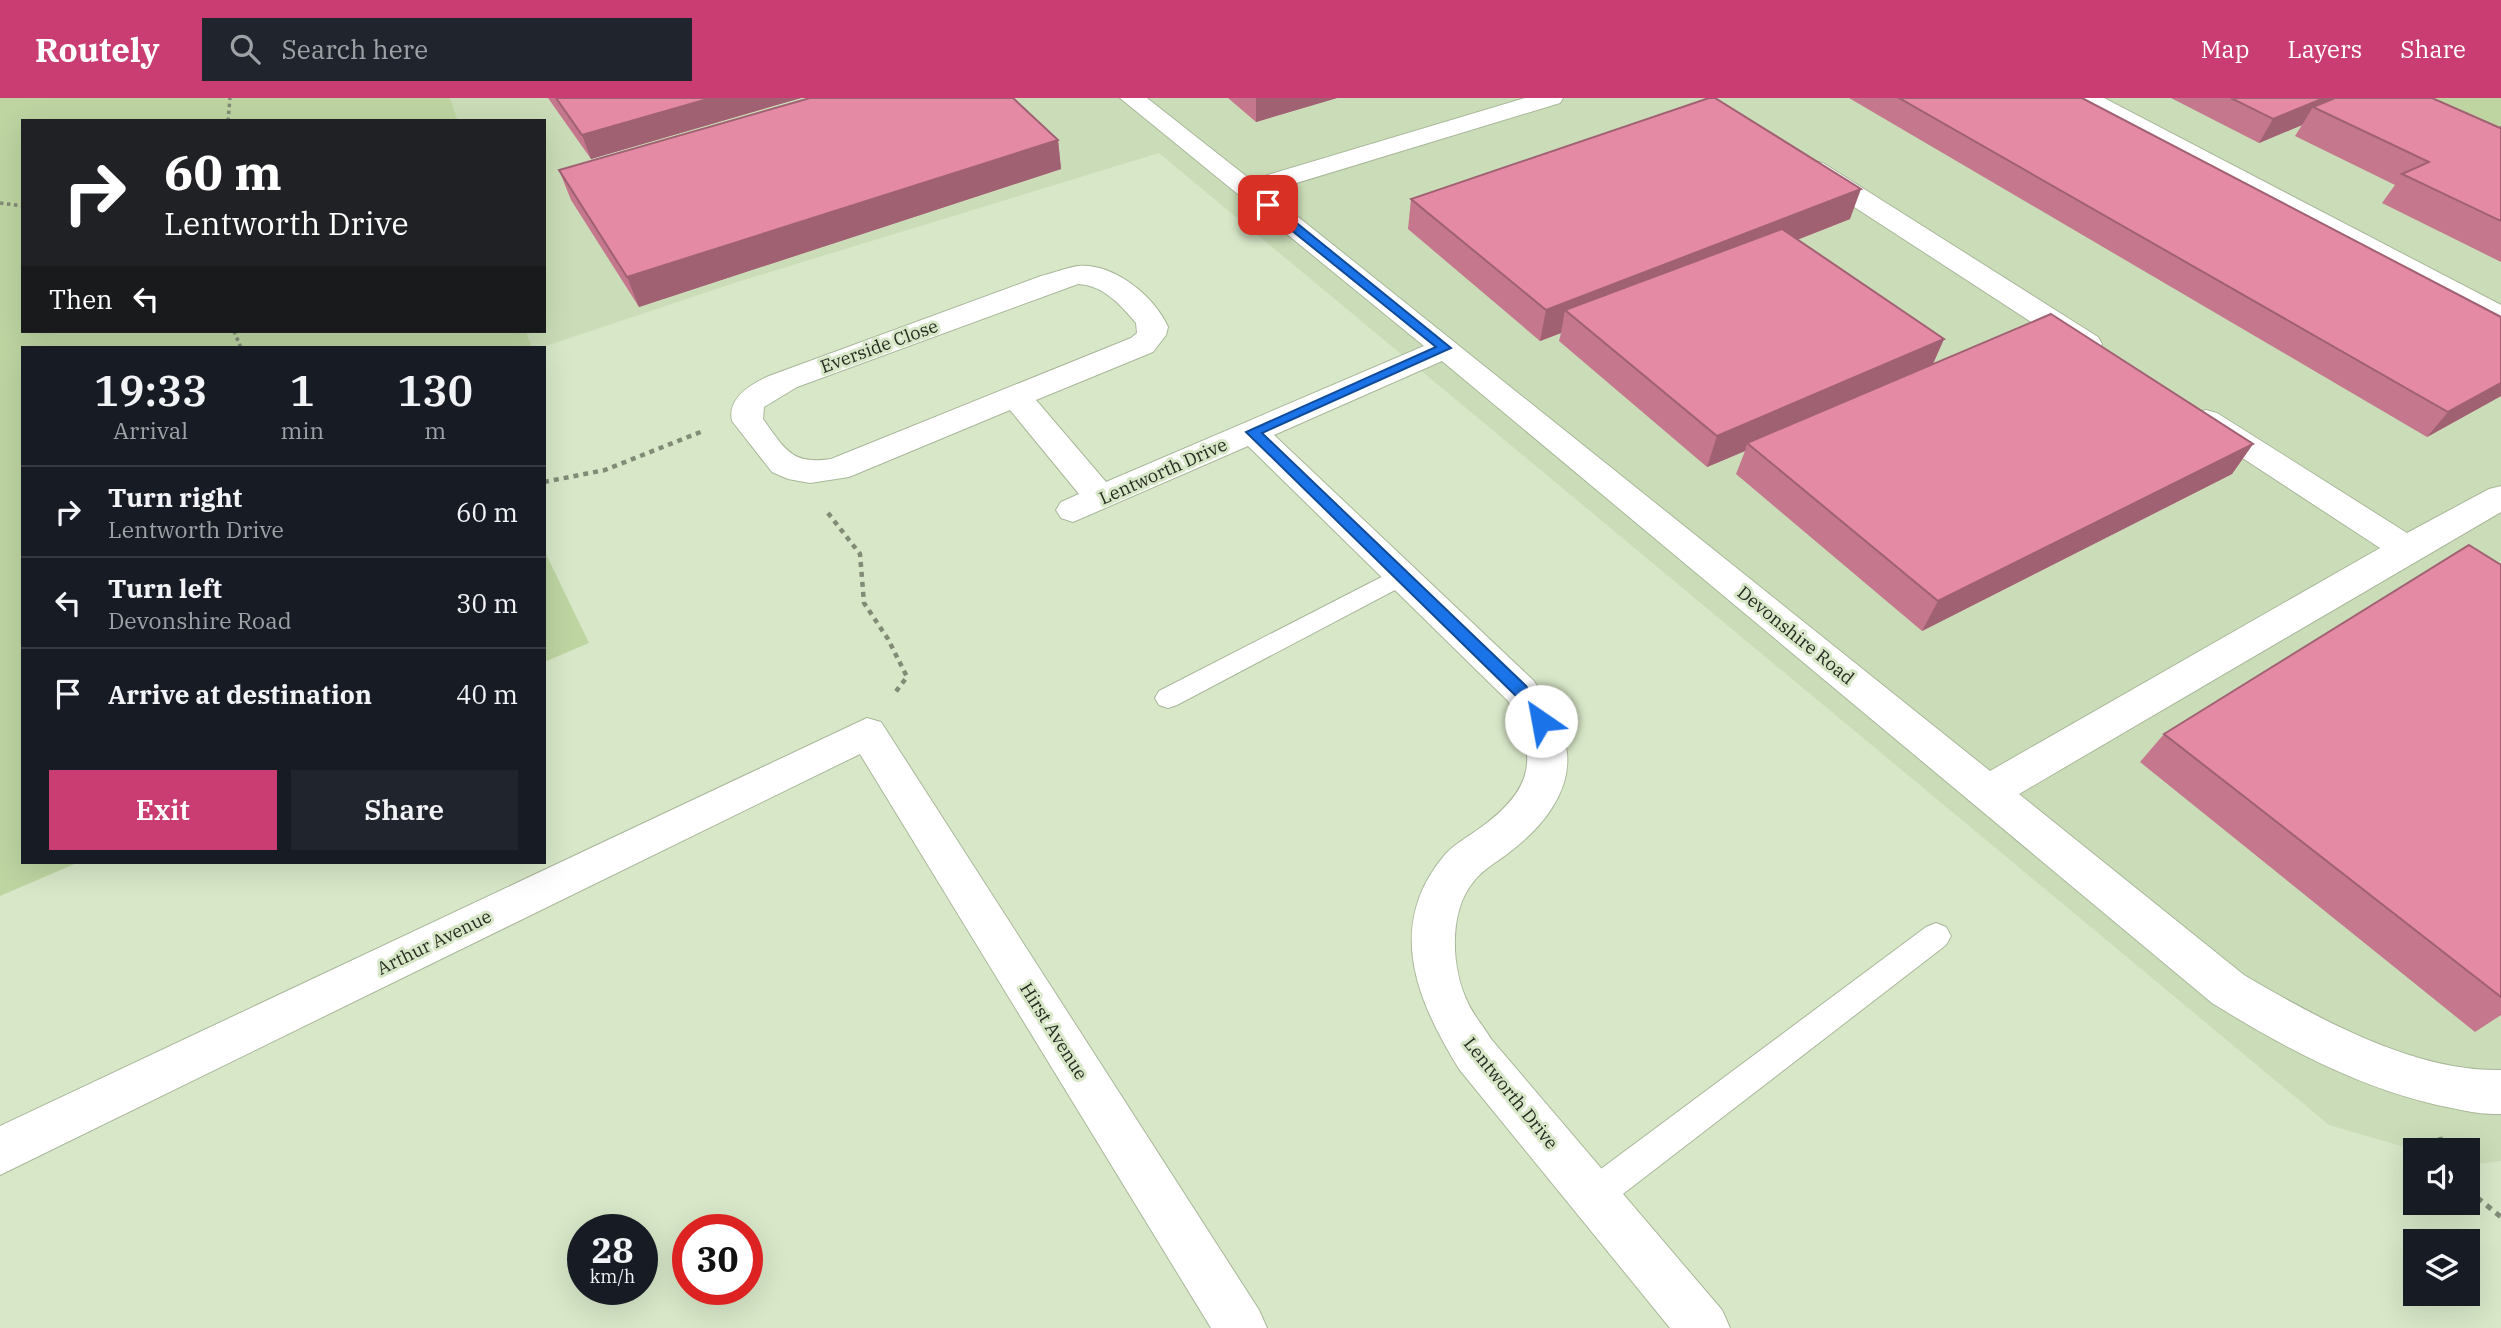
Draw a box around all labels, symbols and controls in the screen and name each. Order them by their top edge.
search box [202,18,692,81]
text: Routely [35,28,160,71]
icon: search [226,30,264,68]
text: Search here [282,32,428,66]
text: Map [2201,33,2249,65]
text: Layers [2287,33,2362,65]
text: Share [2400,33,2466,65]
text: 60 m [164,140,282,203]
icon: right [49,147,140,238]
pin [1238,175,1298,235]
icon: arrive [1249,186,1287,224]
text: Lentworth Drive [164,202,409,244]
icon: left [127,280,165,318]
text: Then [49,282,113,316]
street label: Everside Close [817,314,941,378]
text: 19:33 [94,363,207,418]
text: 1 [290,363,315,418]
text: 130 [397,363,473,418]
text: Arrival [113,415,188,445]
text: min [280,415,324,445]
text: m [424,415,446,445]
street label: Lentworth Drive [1095,433,1231,509]
text: Turn right [108,480,242,514]
icon: right [49,493,87,531]
text: 60 m [456,495,518,529]
text: Lentworth Drive [108,514,284,544]
text: Turn left [108,571,222,605]
street label: Devonshire Road [1733,581,1859,689]
icon: left [49,584,87,622]
text: 30 m [456,586,518,620]
text: Devonshire Road [108,605,292,635]
icon: arrive [49,675,87,713]
text: Arrive at destination [108,677,372,711]
text: 40 m [456,677,518,711]
position arrow [1504,684,1578,758]
button: Exit [49,770,277,850]
button: Share [291,770,518,850]
street label: Arthur Avenue [373,904,495,980]
street label: Hirst Avenue [1015,978,1093,1084]
street label: Lentworth Drive [1459,1032,1563,1154]
map controls [2403,1138,2480,1306]
button: sound [2403,1138,2480,1215]
speed limit sign: 30 [672,1214,763,1305]
text: 28 [591,1227,634,1273]
button: layers [2403,1229,2480,1306]
text: km/h [590,1265,635,1288]

